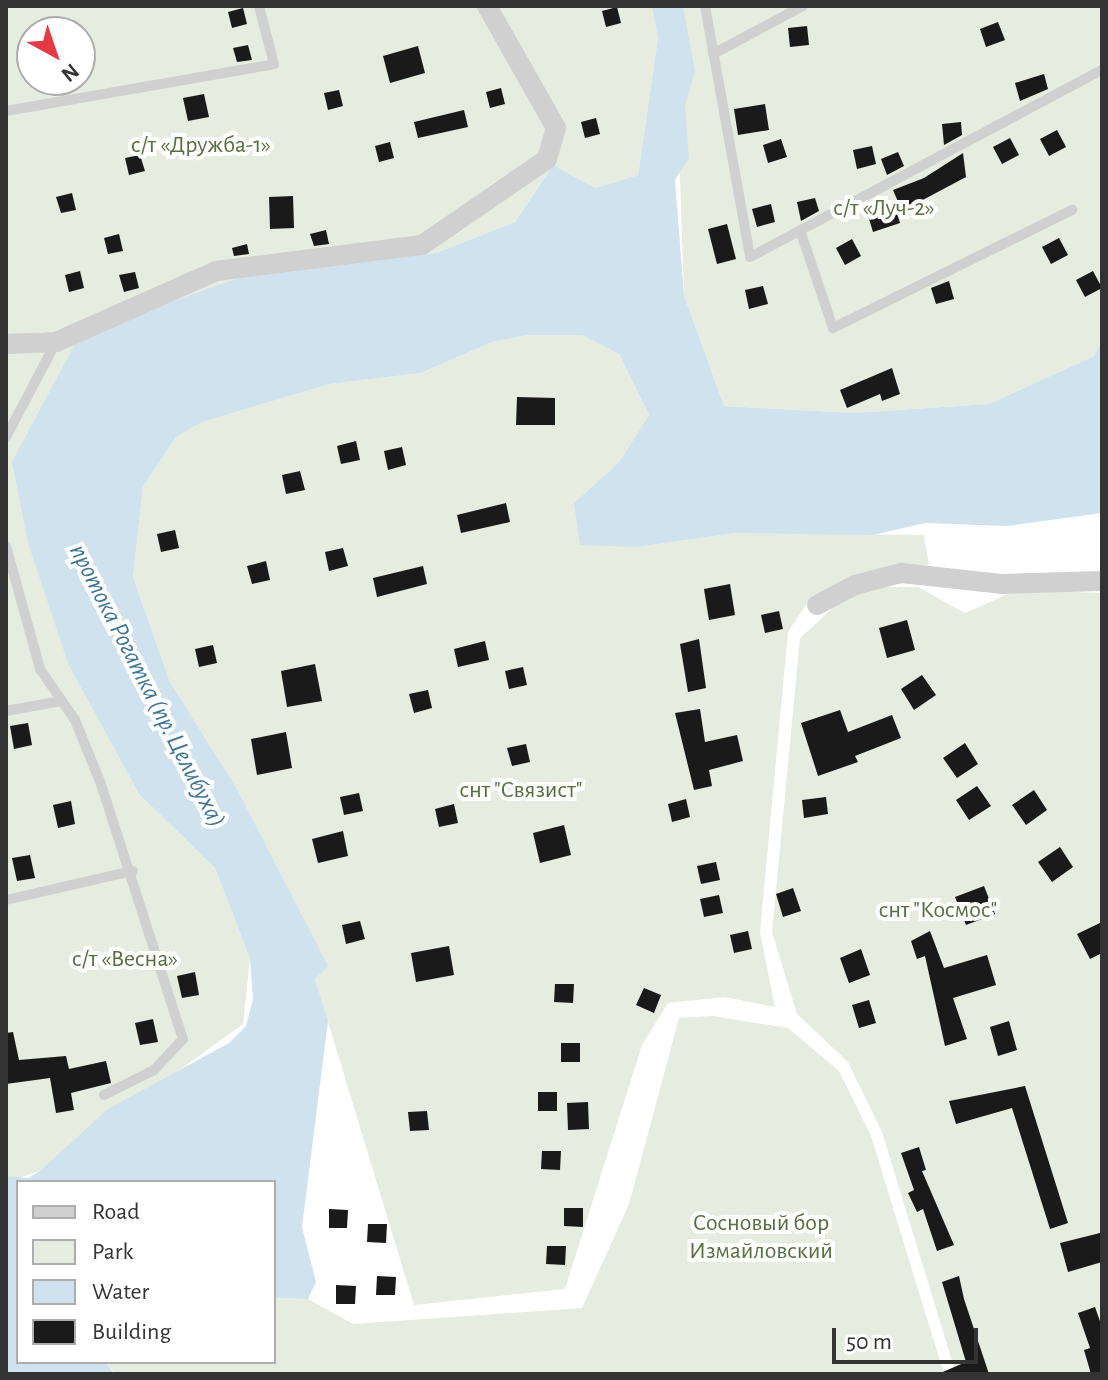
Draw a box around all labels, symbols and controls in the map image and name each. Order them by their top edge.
north arrow [16,16,96,96]
text: N [57,60,83,86]
park label: с/т «Дружба-1» [131,132,271,160]
park label: с/т «Луч-2» [833,195,935,223]
water label: протока Рогатка (пр. Целибуха) [62,539,232,833]
park label: снт "Связист" [459,777,583,805]
park label: снт "Космос" [879,897,997,925]
park label: с/т «Весна» [72,946,178,974]
legend [16,1180,276,1364]
text: Road [92,1200,140,1224]
park label: Сосновый бор Измайловский [689,1210,833,1266]
text: Park [92,1240,133,1264]
text: Water [92,1280,149,1304]
scale bar [836,1312,982,1362]
text: Building [92,1320,171,1344]
text: 50 m [846,1330,892,1354]

